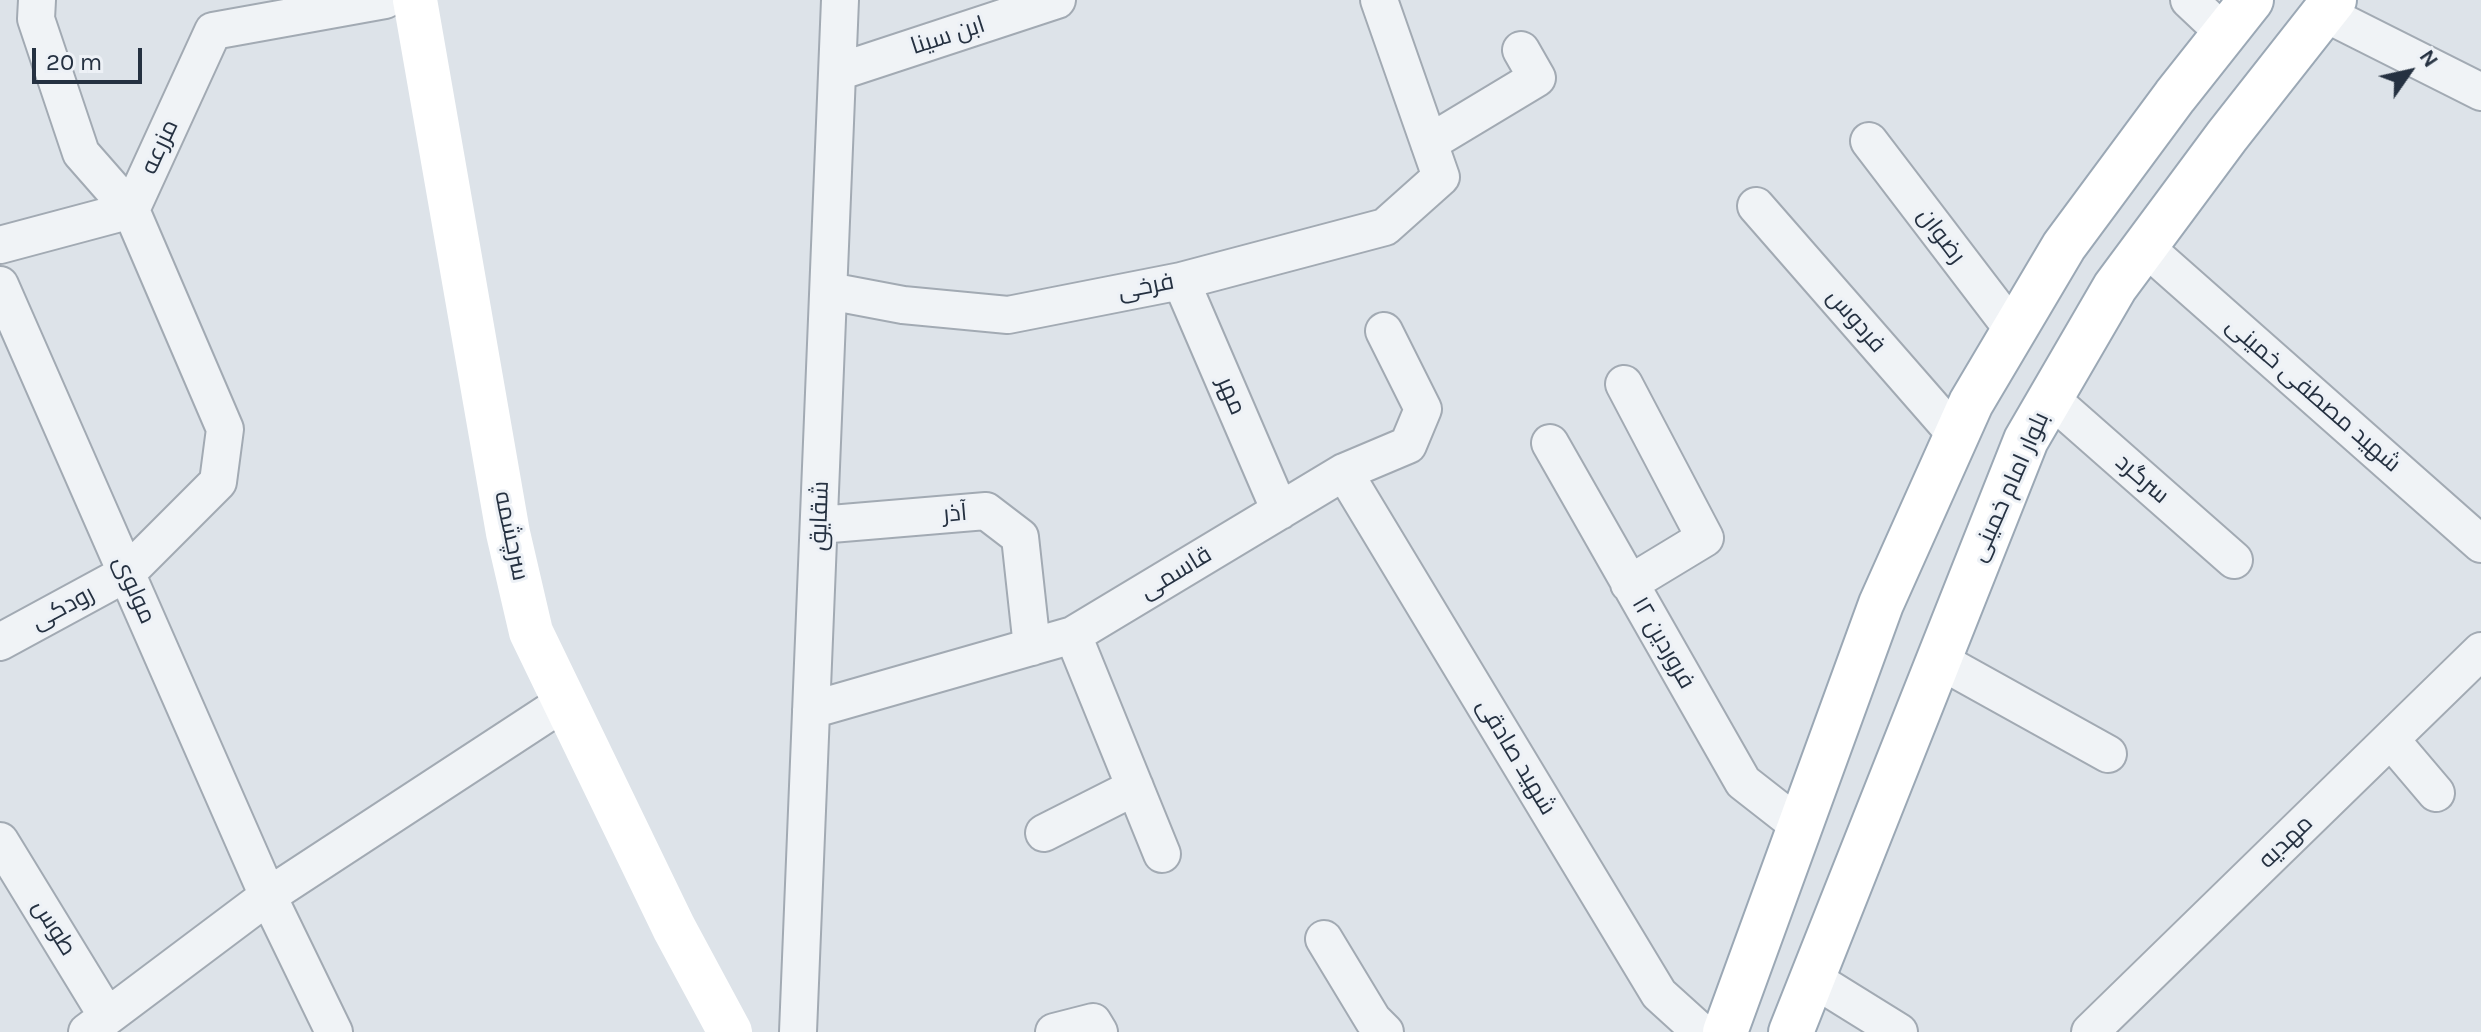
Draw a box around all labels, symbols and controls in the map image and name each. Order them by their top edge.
street label: ابن سینا [907,11,989,61]
scale bar [36,32,146,82]
north arrow [2369,32,2449,112]
text: N [2414,45,2444,72]
text: 20 m [46,48,102,76]
street label: مزرعه [135,115,185,179]
street label: رضوان [1911,202,1971,270]
street label: فرخی [1116,267,1176,307]
street label: فردوس [1820,283,1892,359]
street label: شهید مصطفی خمینی [2220,311,2406,479]
street label: مهر [1210,373,1252,419]
street label: بلوار امام خمینی [1964,408,2056,566]
street label: سرگرد [2109,448,2175,510]
street label: شقایق [804,480,836,552]
street label: سرچشمه [487,489,535,583]
street label: آذر [942,499,968,529]
street label: قاسمی [1135,540,1217,606]
street label: مولوی [106,552,162,628]
street label: رودکی [27,580,99,636]
street label: ۱۲ فروردین [1625,592,1701,694]
street label: شهید صادقی [1470,694,1562,820]
street label: مهدیه [2253,809,2319,875]
street label: طوس [26,895,82,961]

